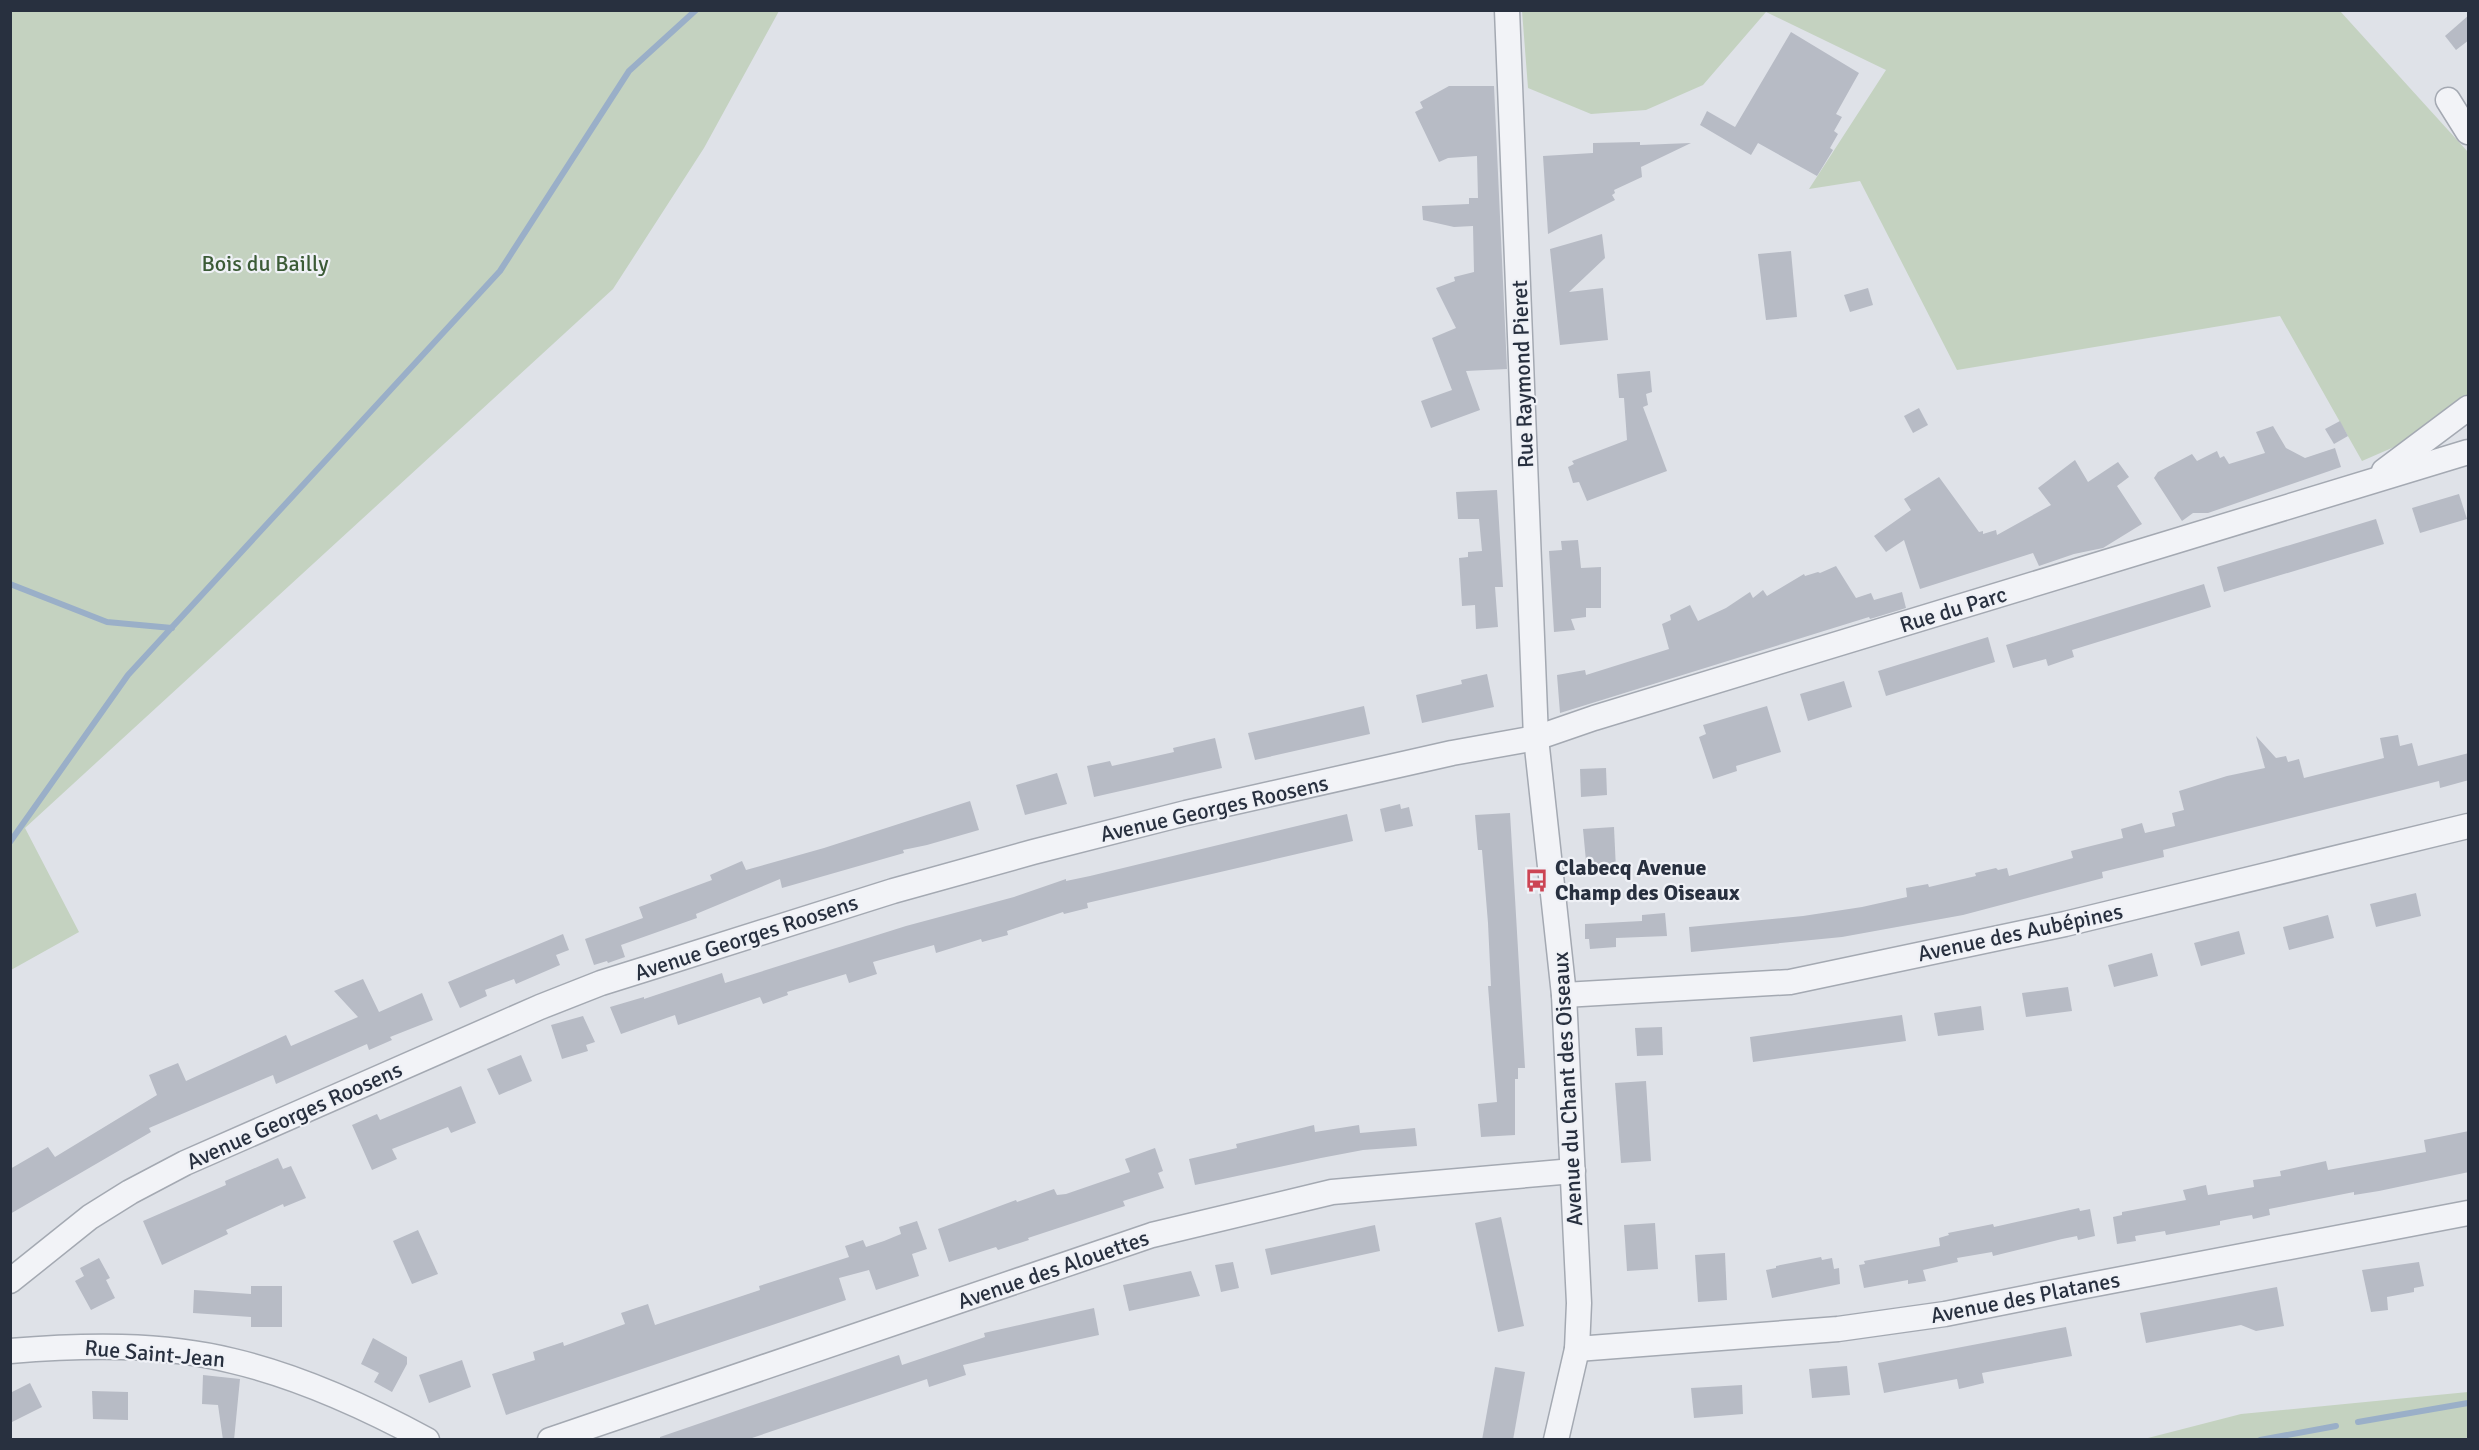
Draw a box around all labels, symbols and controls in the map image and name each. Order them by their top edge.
park label: Bois du Bailly [202,250,329,277]
street label: Rue Raymond Pieret [1506,279,1539,468]
street label: Rue du Parc [1896,580,2010,639]
street label: Avenue Georges Roosens [1097,769,1331,848]
place label: Clabecq Avenue Champ des Oiseaux [1555,854,1740,906]
bus stop icon: Clabecq Avenue Champ des Oiseaux [1524,867,1550,893]
street label: Avenue Georges Roosens [631,889,861,986]
street label: Avenue des Aubépines [1915,898,2125,967]
street label: Avenue du Chant des Oiseaux [1547,951,1588,1227]
street label: Avenue Georges Roosens [182,1056,406,1175]
street label: Avenue des Alouettes [954,1224,1152,1315]
street label: Avenue des Platanes [1928,1266,2122,1329]
street label: Rue Saint-Jean [84,1334,226,1373]

